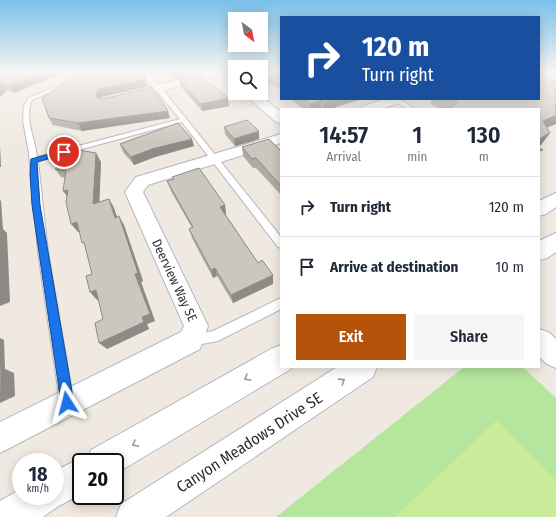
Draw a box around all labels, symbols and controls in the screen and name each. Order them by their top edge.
north arrow [228,12,268,52]
map controls [228,12,268,100]
text: 120 m [362,30,429,63]
icon: right [296,32,348,84]
button: search [228,60,268,100]
text: Turn right [362,64,434,86]
text: 14:57 [319,121,368,149]
text: 1 [412,121,422,149]
text: 130 [467,121,501,149]
pin [47,135,81,169]
icon: arrive [53,141,75,163]
text: Arrival [326,149,361,164]
text: min [407,149,427,164]
text: m [479,149,489,164]
icon: right [296,196,318,218]
text: Turn right [330,198,391,216]
text: 120 m [489,198,524,216]
street label: Deerview Way SE [149,237,200,324]
icon: arrive [296,256,318,278]
text: Arrive at destination [330,258,458,276]
text: 10 m [495,258,524,276]
button: Exit [296,314,406,360]
button: Share [414,314,524,360]
one-way arrow [244,374,251,381]
one-way arrow [338,378,345,386]
position arrow [46,382,88,424]
street label: Canyon Meadows Drive SE [173,388,326,497]
one-way arrow [132,439,139,446]
speed limit sign: 20 [72,453,124,505]
text: 18 [28,462,48,486]
text: km/h [27,483,49,495]

